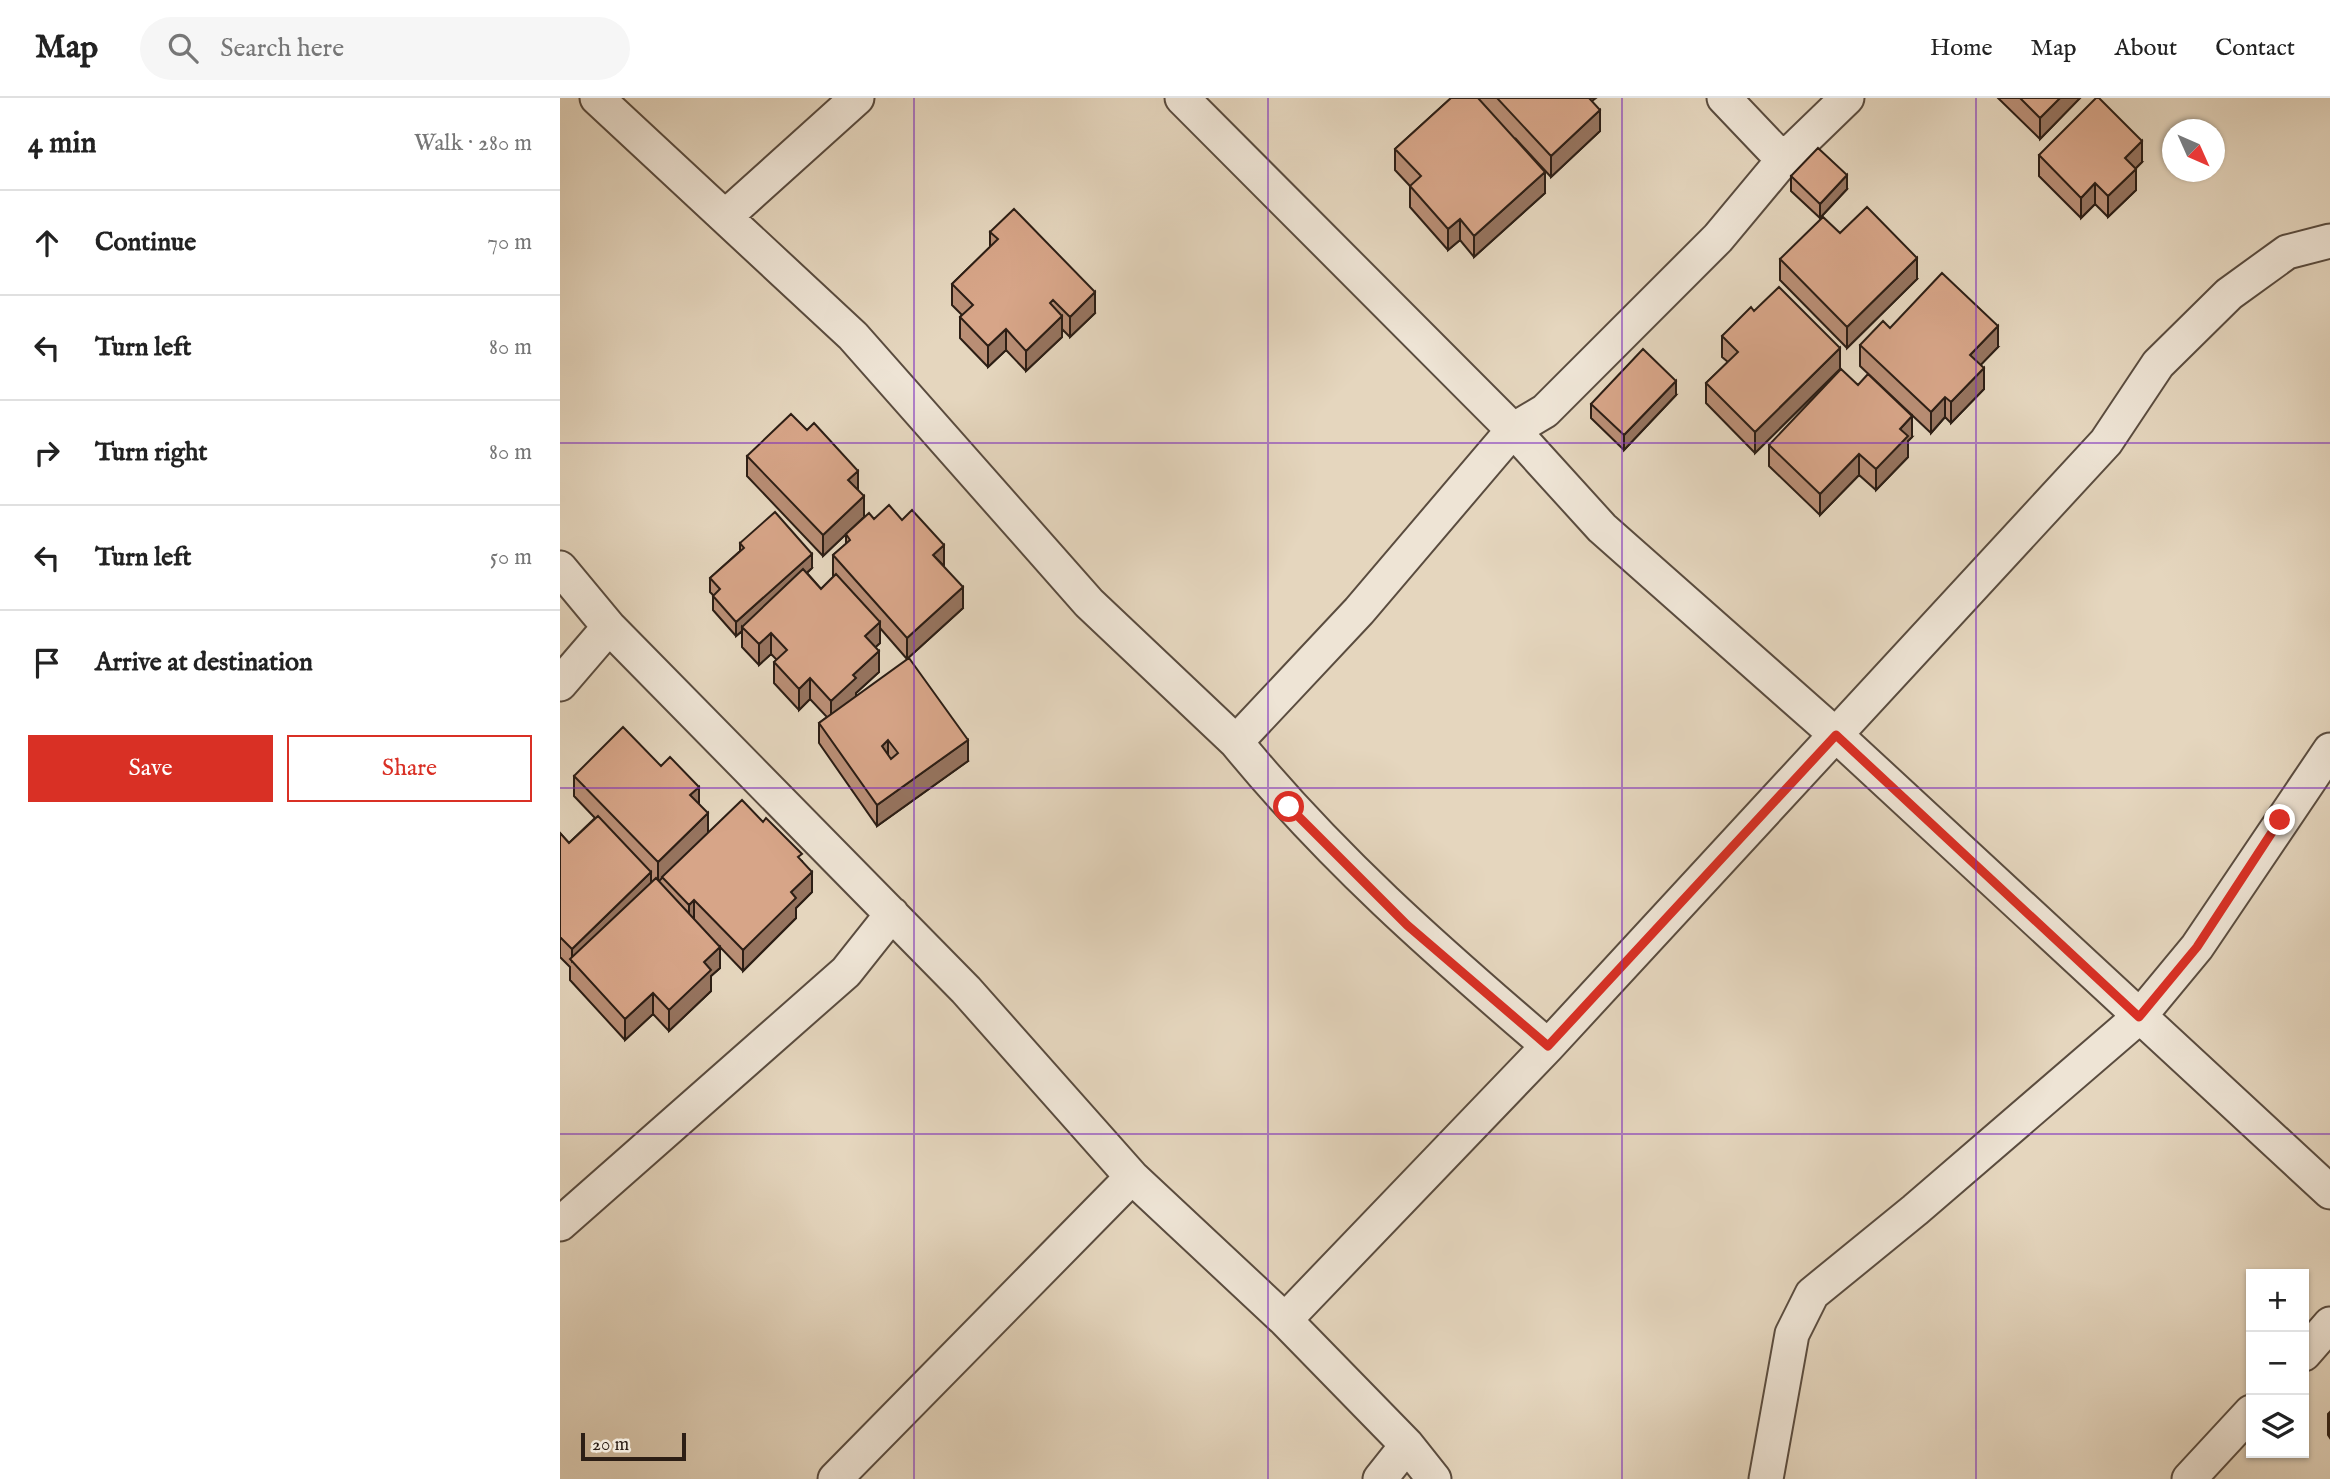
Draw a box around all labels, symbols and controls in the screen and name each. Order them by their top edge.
search box [140,17,630,80]
text: Map [35,27,98,69]
icon: search [164,29,202,67]
text: Search here [220,32,344,65]
text: Home [1930,33,1993,64]
text: Map [2031,33,2077,64]
text: About [2115,33,2177,64]
text: Contact [2215,33,2295,64]
north arrow [2162,119,2225,182]
text: 4 min [28,125,96,163]
text: Walk · 280 m [414,129,532,158]
icon: ahead [28,224,66,262]
text: Continue [95,226,196,259]
text: 70 m [487,228,532,257]
icon: left [28,329,66,367]
text: Turn left [95,331,192,364]
text: 80 m [489,333,532,362]
icon: right [28,434,66,472]
text: Turn right [95,436,208,469]
text: 80 m [489,438,532,467]
icon: left [28,539,66,577]
text: Turn left [95,541,192,574]
text: 50 m [490,543,532,572]
icon: arrive [28,644,66,682]
text: Arrive at destination [95,646,313,679]
button: Save [28,735,273,802]
button: Share [287,735,532,802]
route start [1273,791,1304,822]
route end [2264,804,2295,835]
map controls [2246,1269,2309,1458]
button: + [2246,1269,2309,1332]
button: − [2246,1332,2309,1395]
button: layers [2246,1395,2309,1458]
scale bar [581,1430,686,1462]
text: 20 m [592,1433,629,1457]

